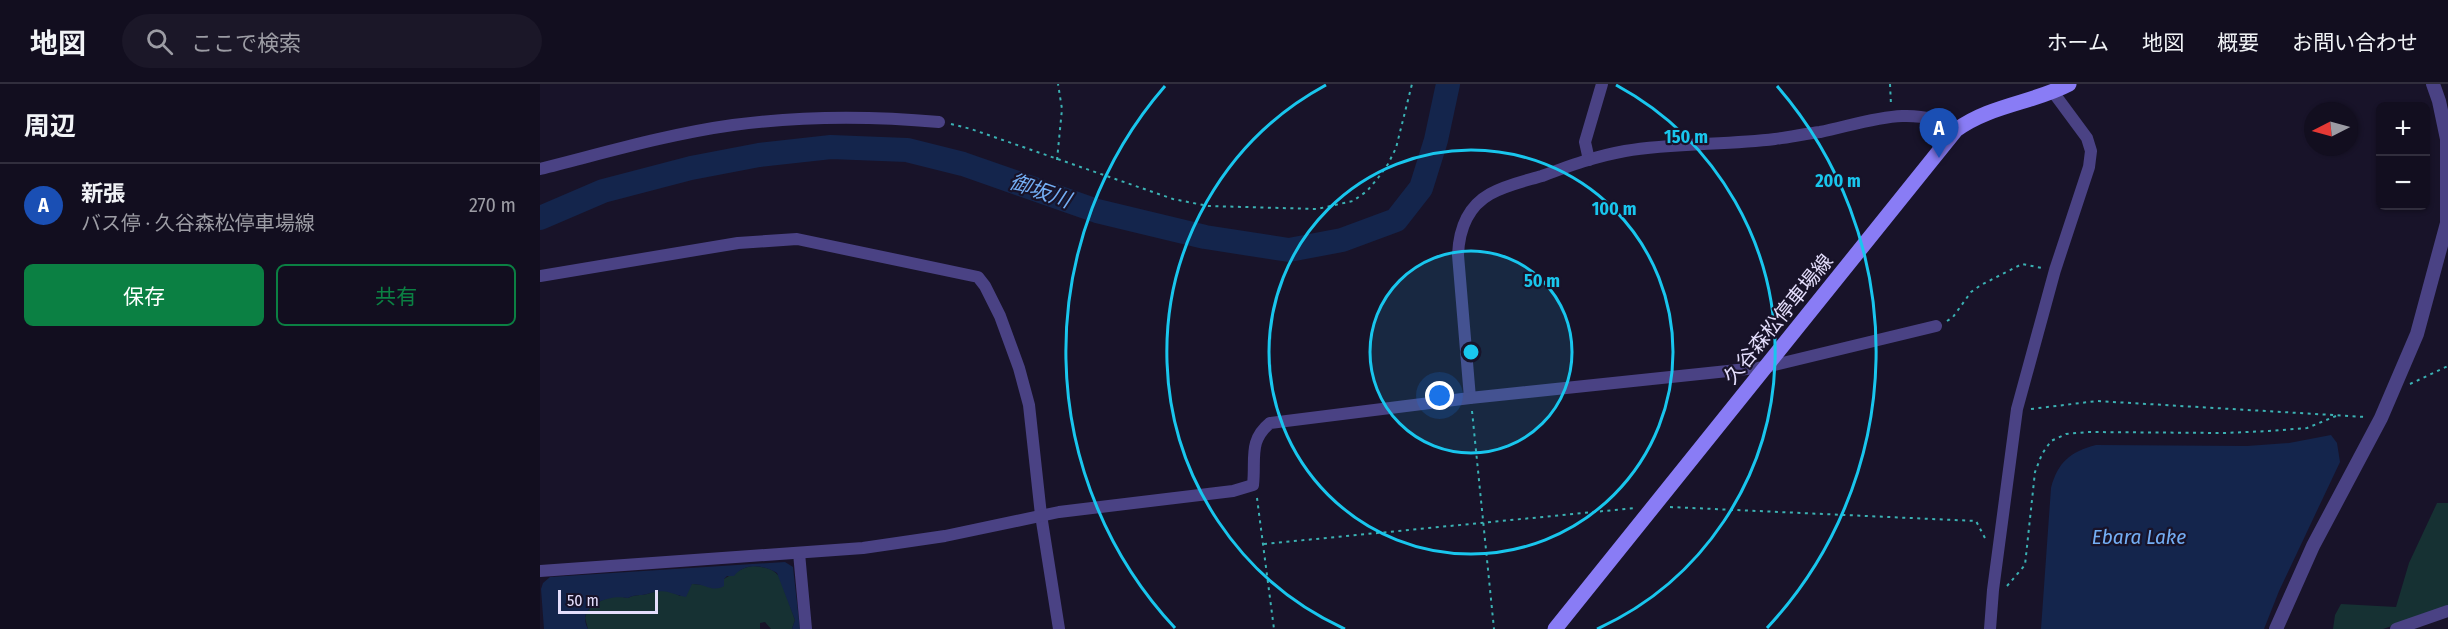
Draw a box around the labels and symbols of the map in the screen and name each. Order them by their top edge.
north arrow [2304,102,2358,156]
pin: A [1920,109,1958,158]
text: 150 m [1664,126,1708,148]
water label: 御坂川 [1006,168,1076,214]
text: 200 m [1814,170,1861,192]
text: 100 m [1592,198,1636,220]
street label: 久谷森松停車場線 [1718,249,1838,389]
text: 50 m [1524,270,1560,292]
centre of rings [1461,342,1481,362]
your location [1425,381,1454,410]
water label: Ebara Lake [2092,524,2186,550]
scale bar [558,587,658,614]

